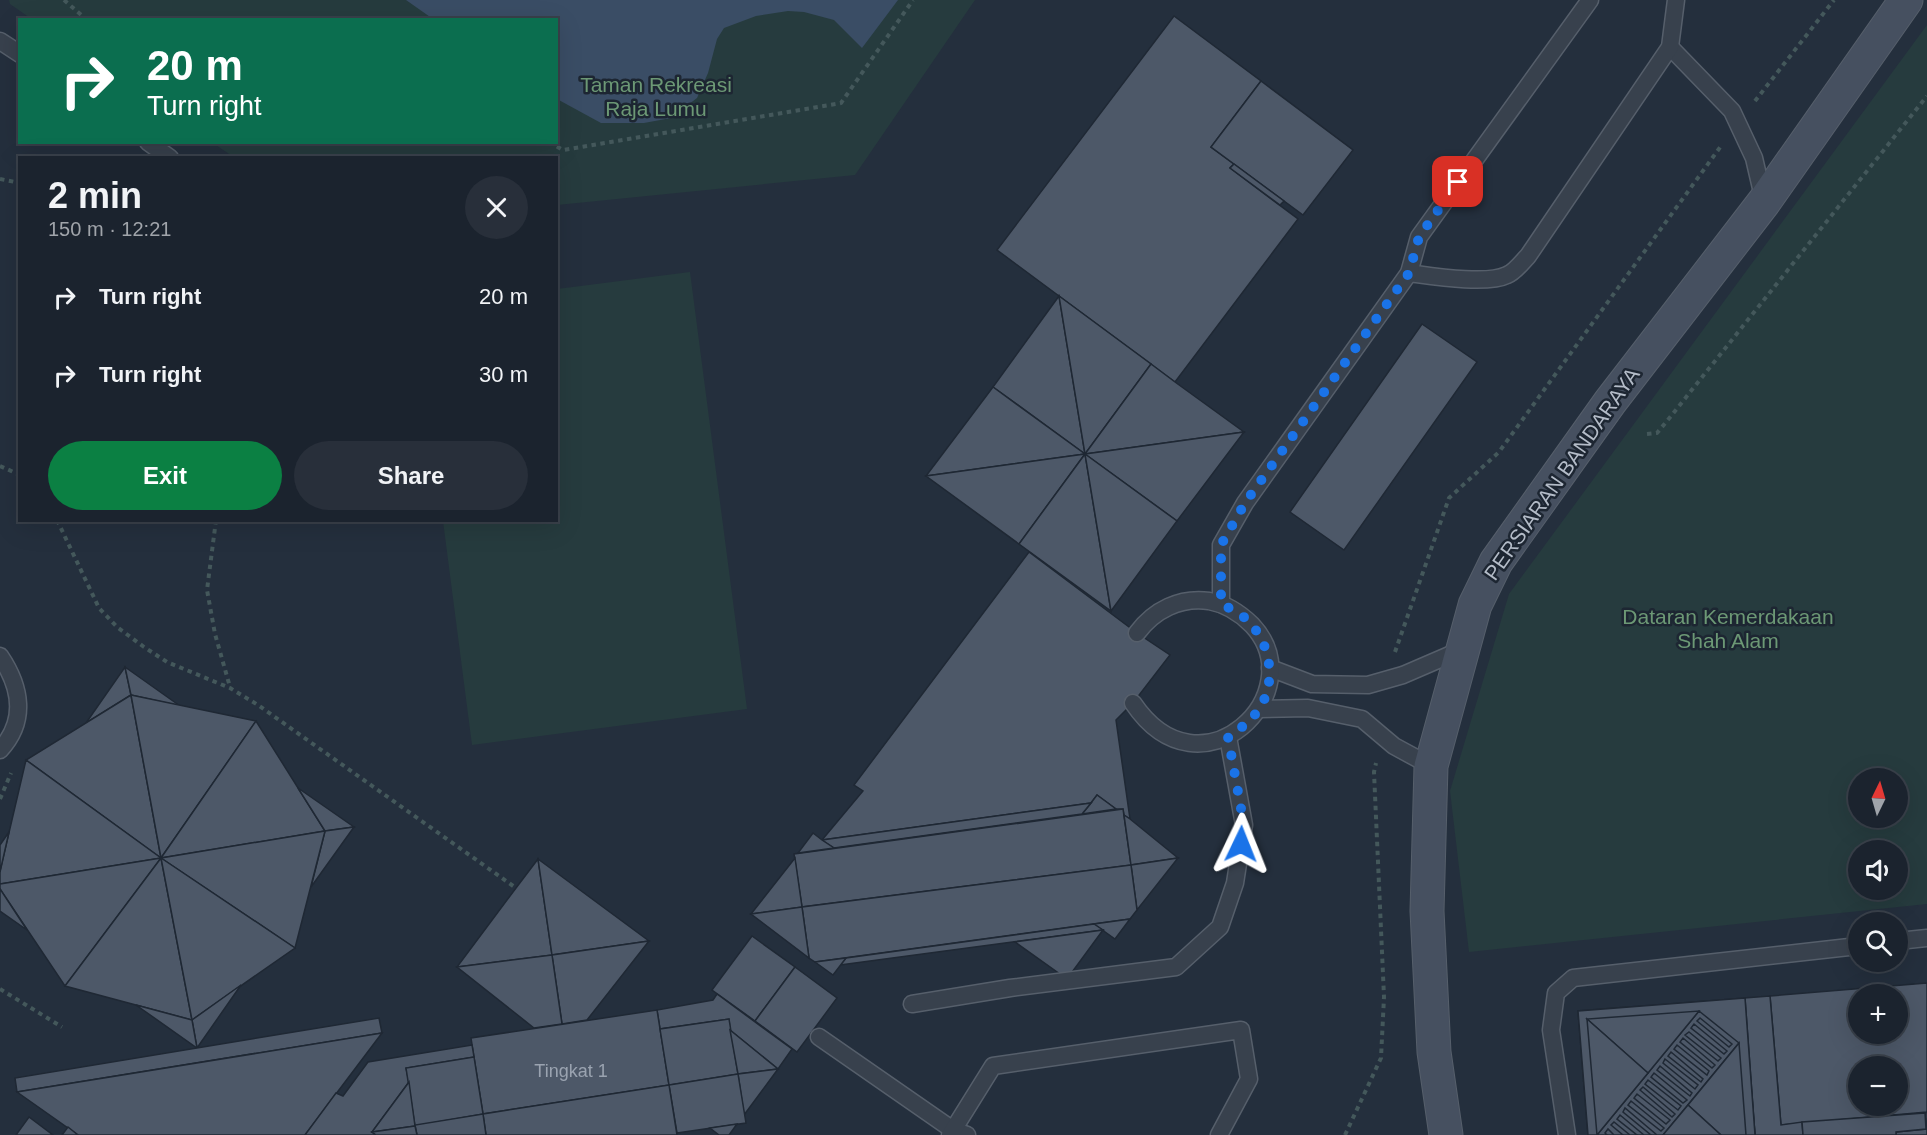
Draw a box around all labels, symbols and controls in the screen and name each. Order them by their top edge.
icon: right [48,42,126,120]
text: 20 m [147,42,243,89]
park label: Taman Rekreasi Raja Lumu [580,73,732,120]
text: Turn right [147,91,262,121]
pin [1432,156,1483,207]
icon: arrive [1441,165,1474,198]
text: 2 min [48,175,142,216]
button: close [465,176,528,239]
text: 150 m · 12:21 [48,218,171,240]
icon: right [48,281,81,314]
text: Turn right [99,284,201,309]
text: 20 m [479,284,528,309]
icon: right [48,359,81,392]
text: Turn right [99,362,201,387]
text: 30 m [479,362,528,387]
street label: PERSIARAN BANDARAYA [1479,363,1644,584]
button: Exit [48,441,282,510]
button: Share [294,441,528,510]
park label: Dataran Kemerdakaan Shah Alam [1622,605,1834,652]
north arrow [1848,768,1908,828]
map controls [1848,768,1908,1116]
position arrow [1209,812,1273,876]
button: sound [1848,840,1908,900]
button: search [1848,912,1908,972]
button: + [1848,984,1908,1044]
button: − [1848,1056,1908,1116]
house number: Tingkat 1 [534,1061,608,1081]

